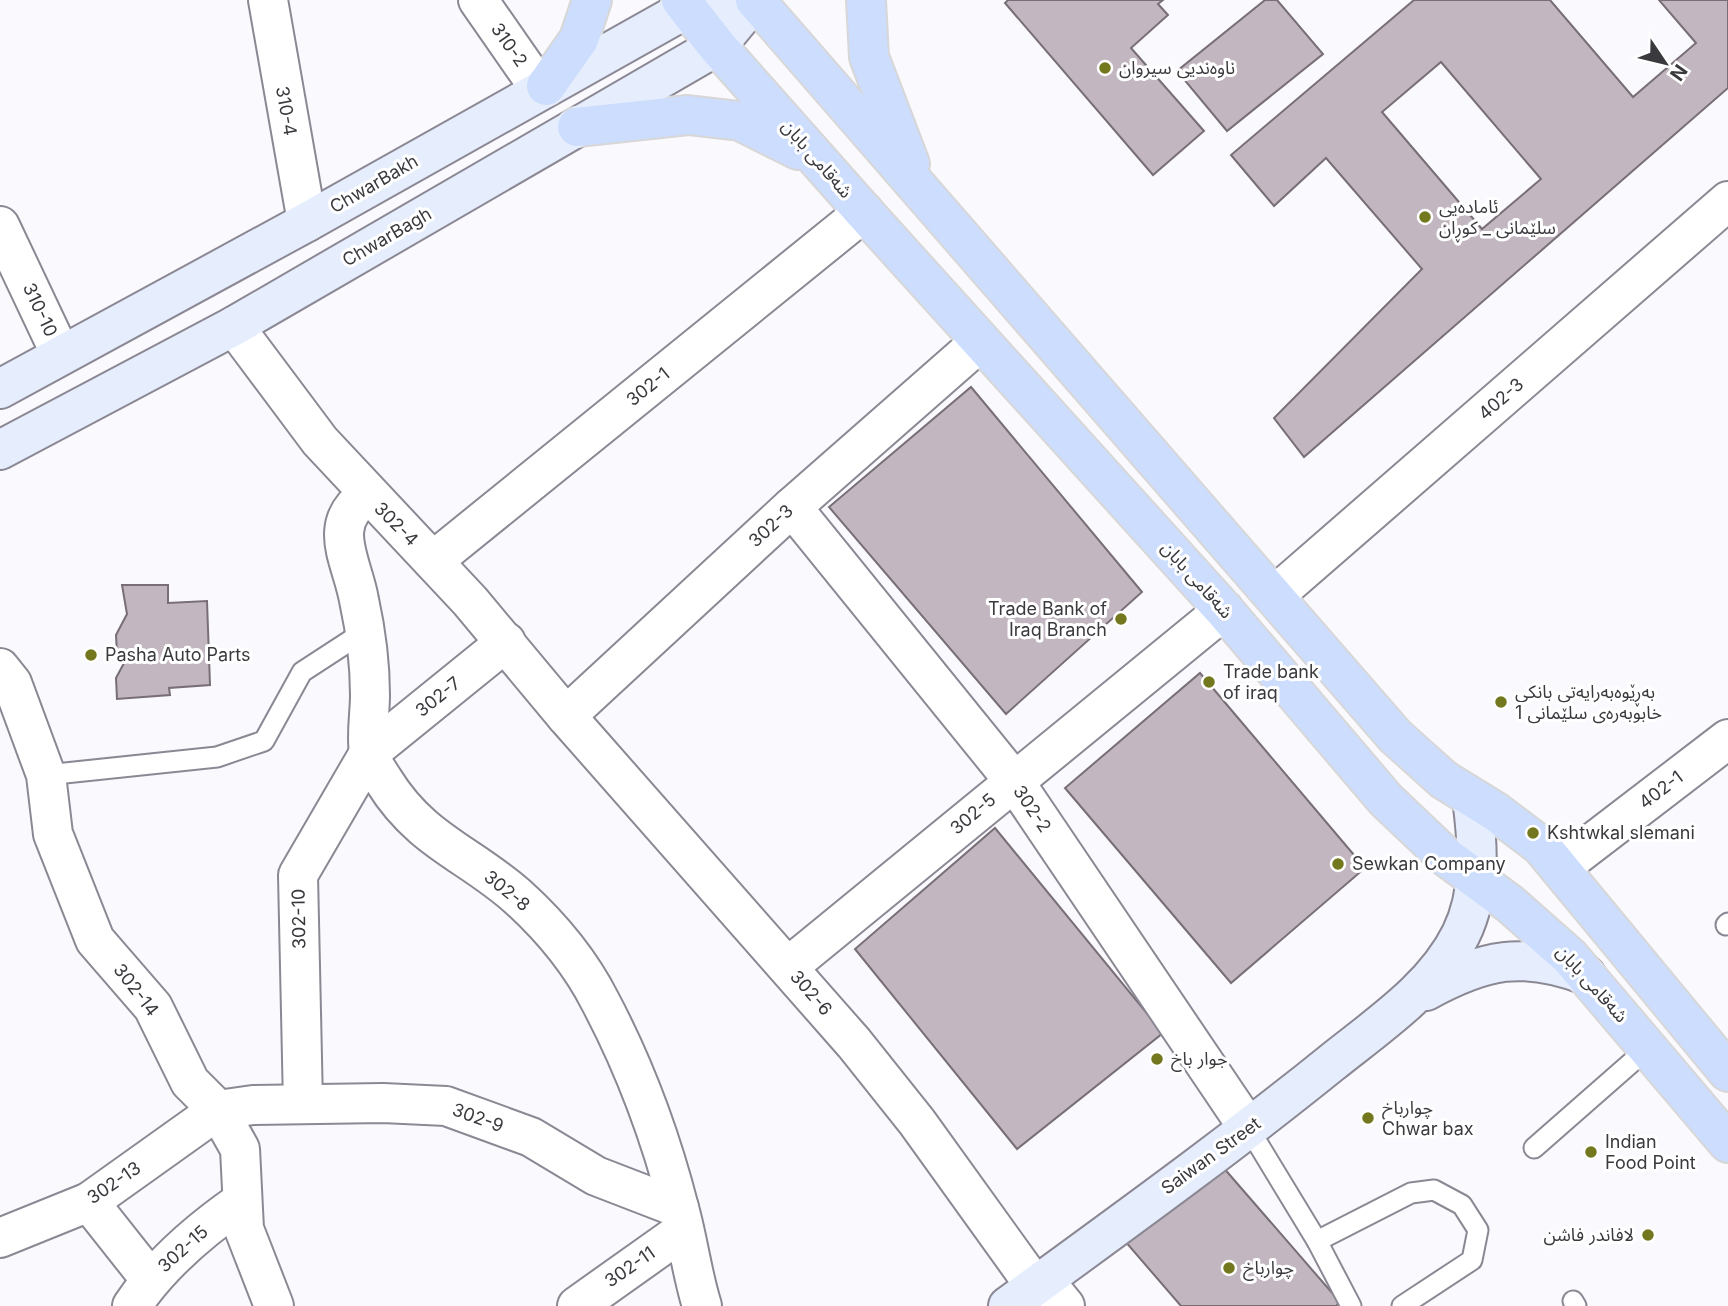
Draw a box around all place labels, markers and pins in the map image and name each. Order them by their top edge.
place label: ناوەندیی سیروان [1119,57,1235,79]
marker: ناوەندیی سیروان [1097,60,1113,76]
place label: ئامادەیی سلێمانی _ کوڕان [1439,196,1556,243]
marker: ئامادەیی سلێمانی _ کوڕان [1417,209,1433,225]
place label: Trade Bank of Iraq Branch [988,598,1107,640]
marker: Trade Bank of Iraq Branch [1113,611,1129,627]
place label: Pasha Auto Parts [105,644,250,665]
marker: Pasha Auto Parts [83,647,99,663]
place label: Trade bank of iraq [1223,661,1319,703]
marker: Trade bank of iraq [1201,674,1217,690]
place label: بەڕێوەبەرایەتی بانکی خابوبەرەی سلێمانی 1 [1515,681,1662,724]
marker: بەڕێوەبەرایەتی بانکی خابوبەرەی سلێمانی 1 [1493,694,1509,710]
place label: Kshtwkal slemani [1547,822,1695,843]
marker: Kshtwkal slemani [1525,825,1541,841]
place label: Sewkan Company [1352,853,1506,874]
marker: Sewkan Company [1330,856,1346,872]
place label: جوار باخ [1171,1048,1228,1072]
marker: جوار باخ [1149,1051,1165,1067]
place label: چوارباخ Chwar bax [1382,1097,1474,1139]
marker: چوارباخ Chwar bax [1360,1110,1376,1126]
place label: Indian Food Point [1605,1131,1696,1173]
marker: Indian Food Point [1583,1144,1599,1160]
place label: لافاندر فاشن [1544,1224,1634,1246]
marker: لافاندر فاشن [1640,1227,1656,1243]
place label: چوارباخ [1243,1257,1294,1281]
marker: چوارباخ [1221,1260,1237,1276]

